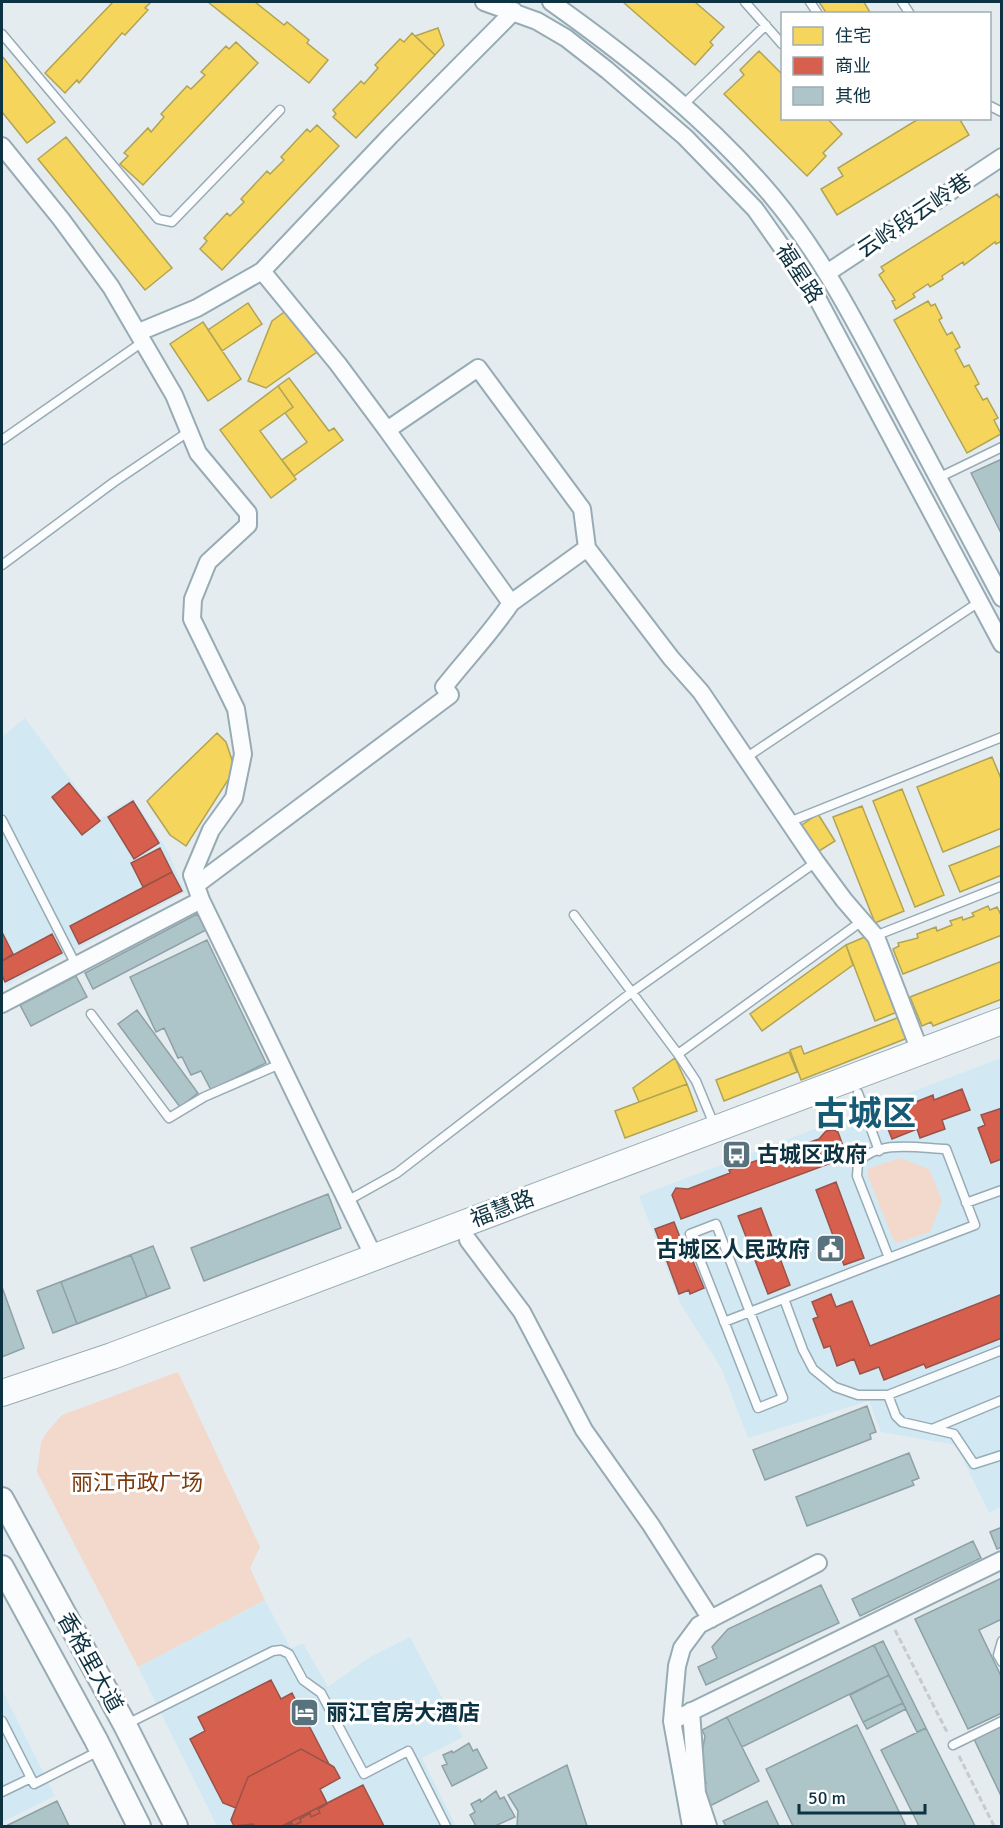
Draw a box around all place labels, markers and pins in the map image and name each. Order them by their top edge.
bus stop icon: 古城区政府 [720,1138,752,1170]
place label: 古城区政府 [757,1141,867,1168]
public building icon: 古城区人民政府 [815,1233,847,1265]
place label: 古城区人民政府 [656,1236,810,1263]
hotel icon: 丽江官房大酒店 [289,1696,321,1728]
place label: 丽江官房大酒店 [326,1699,480,1726]

